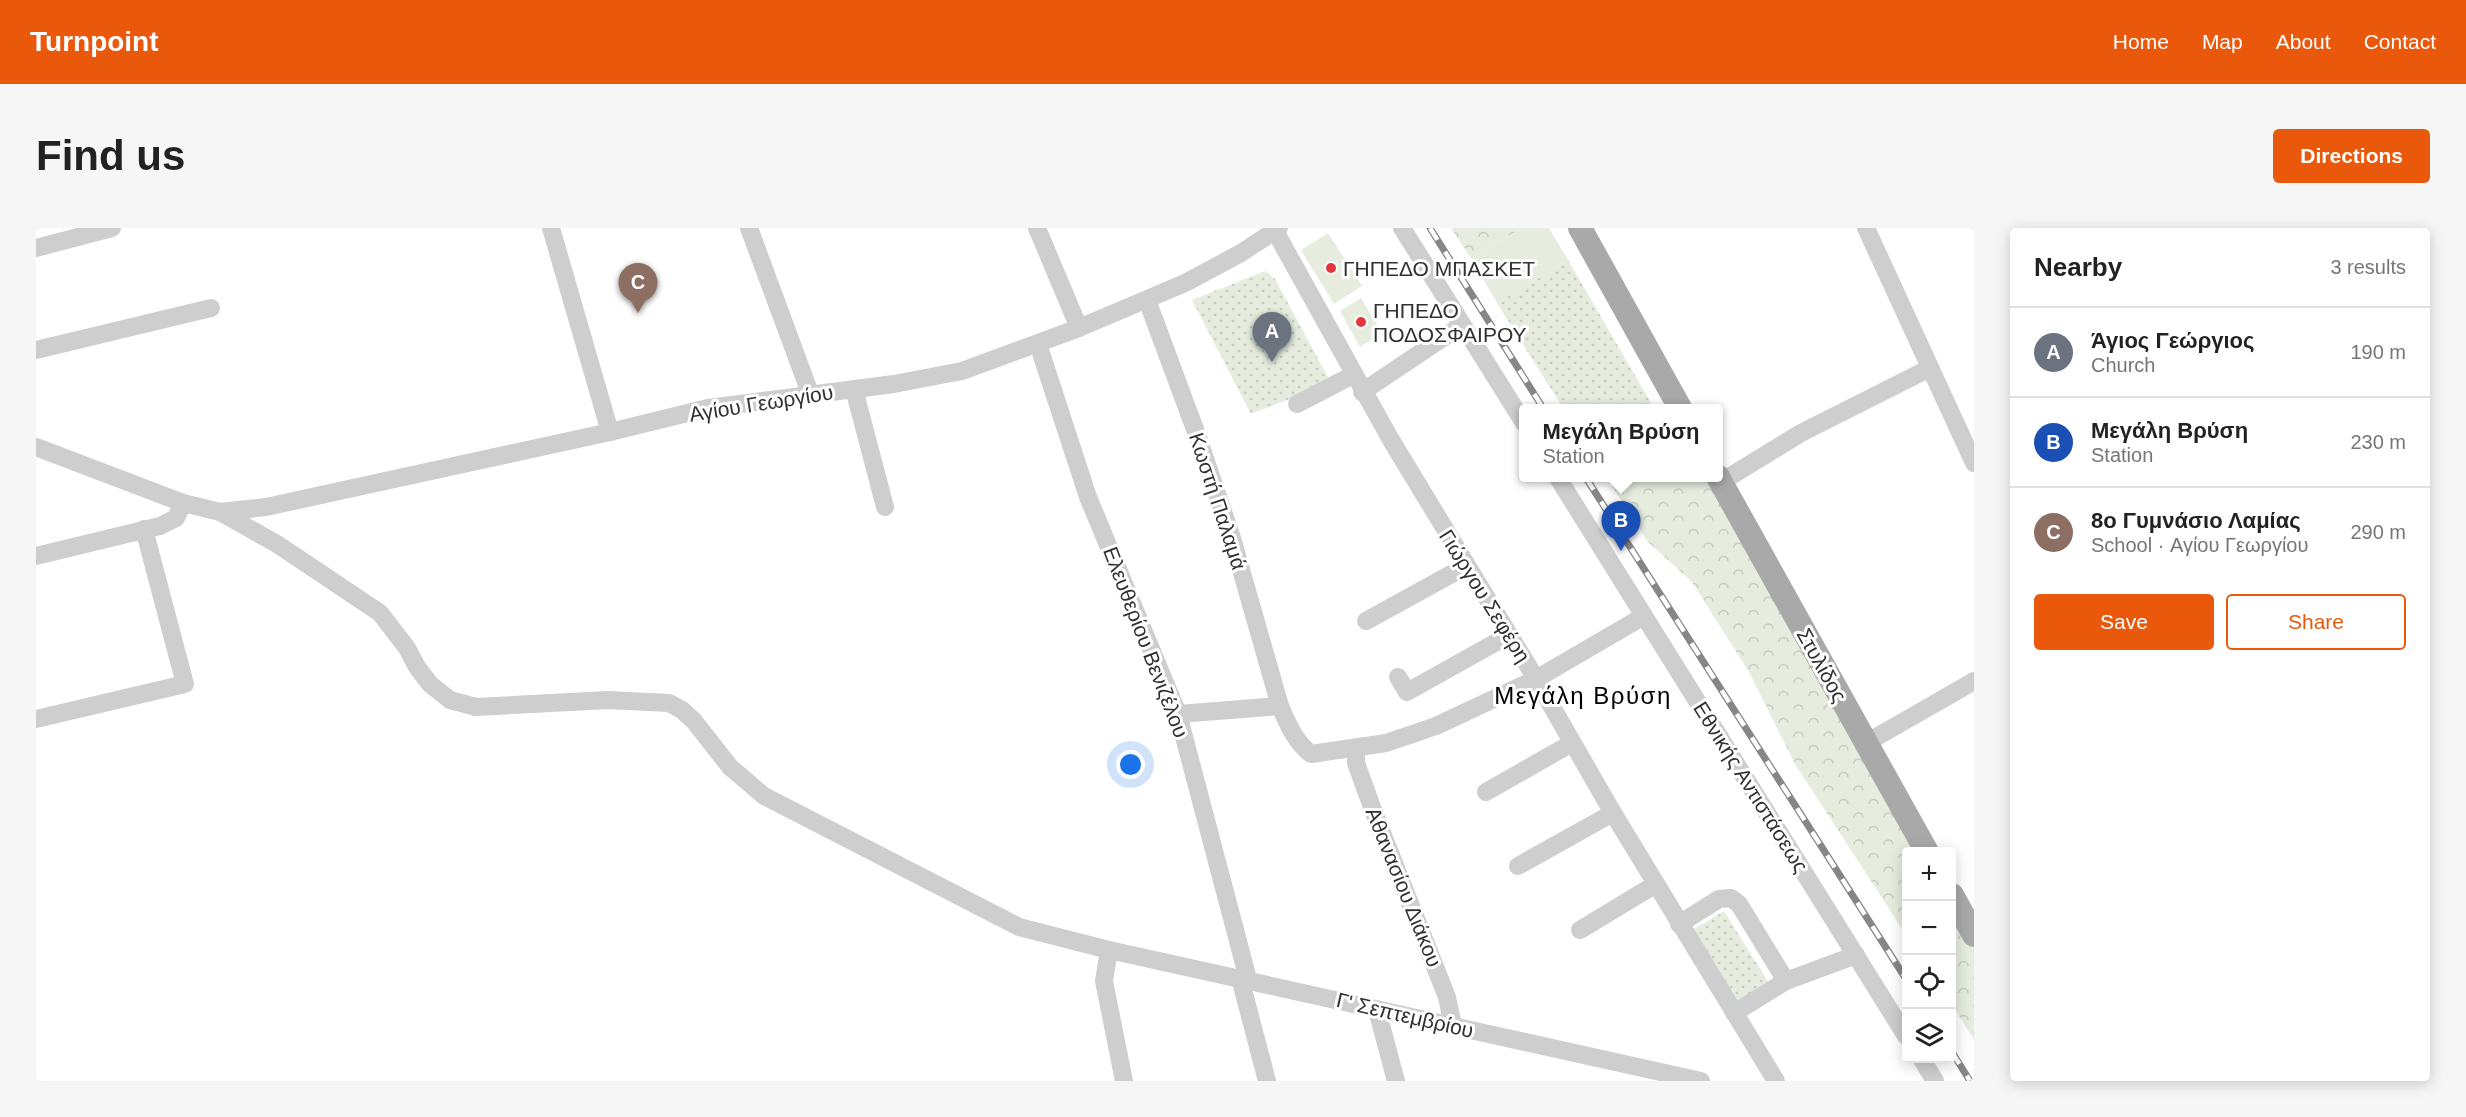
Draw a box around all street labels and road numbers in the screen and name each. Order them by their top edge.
street label: Αγίου Γεωργίου [687,380,835,426]
street label: Κωστή Παλαμά [1185,430,1251,572]
street label: Γιώργου Σεφέρη [1435,525,1535,667]
street label: Ελευθερίου Βενιζέλου [1099,543,1193,741]
street label: Στυλίδος [1792,624,1852,706]
street label: Εθνικής Αντιστάσεως [1689,697,1813,877]
street label: Αθανασίου Διάκου [1361,804,1447,970]
street label: Γ' Σεπτεμβρίου [1334,988,1476,1042]

